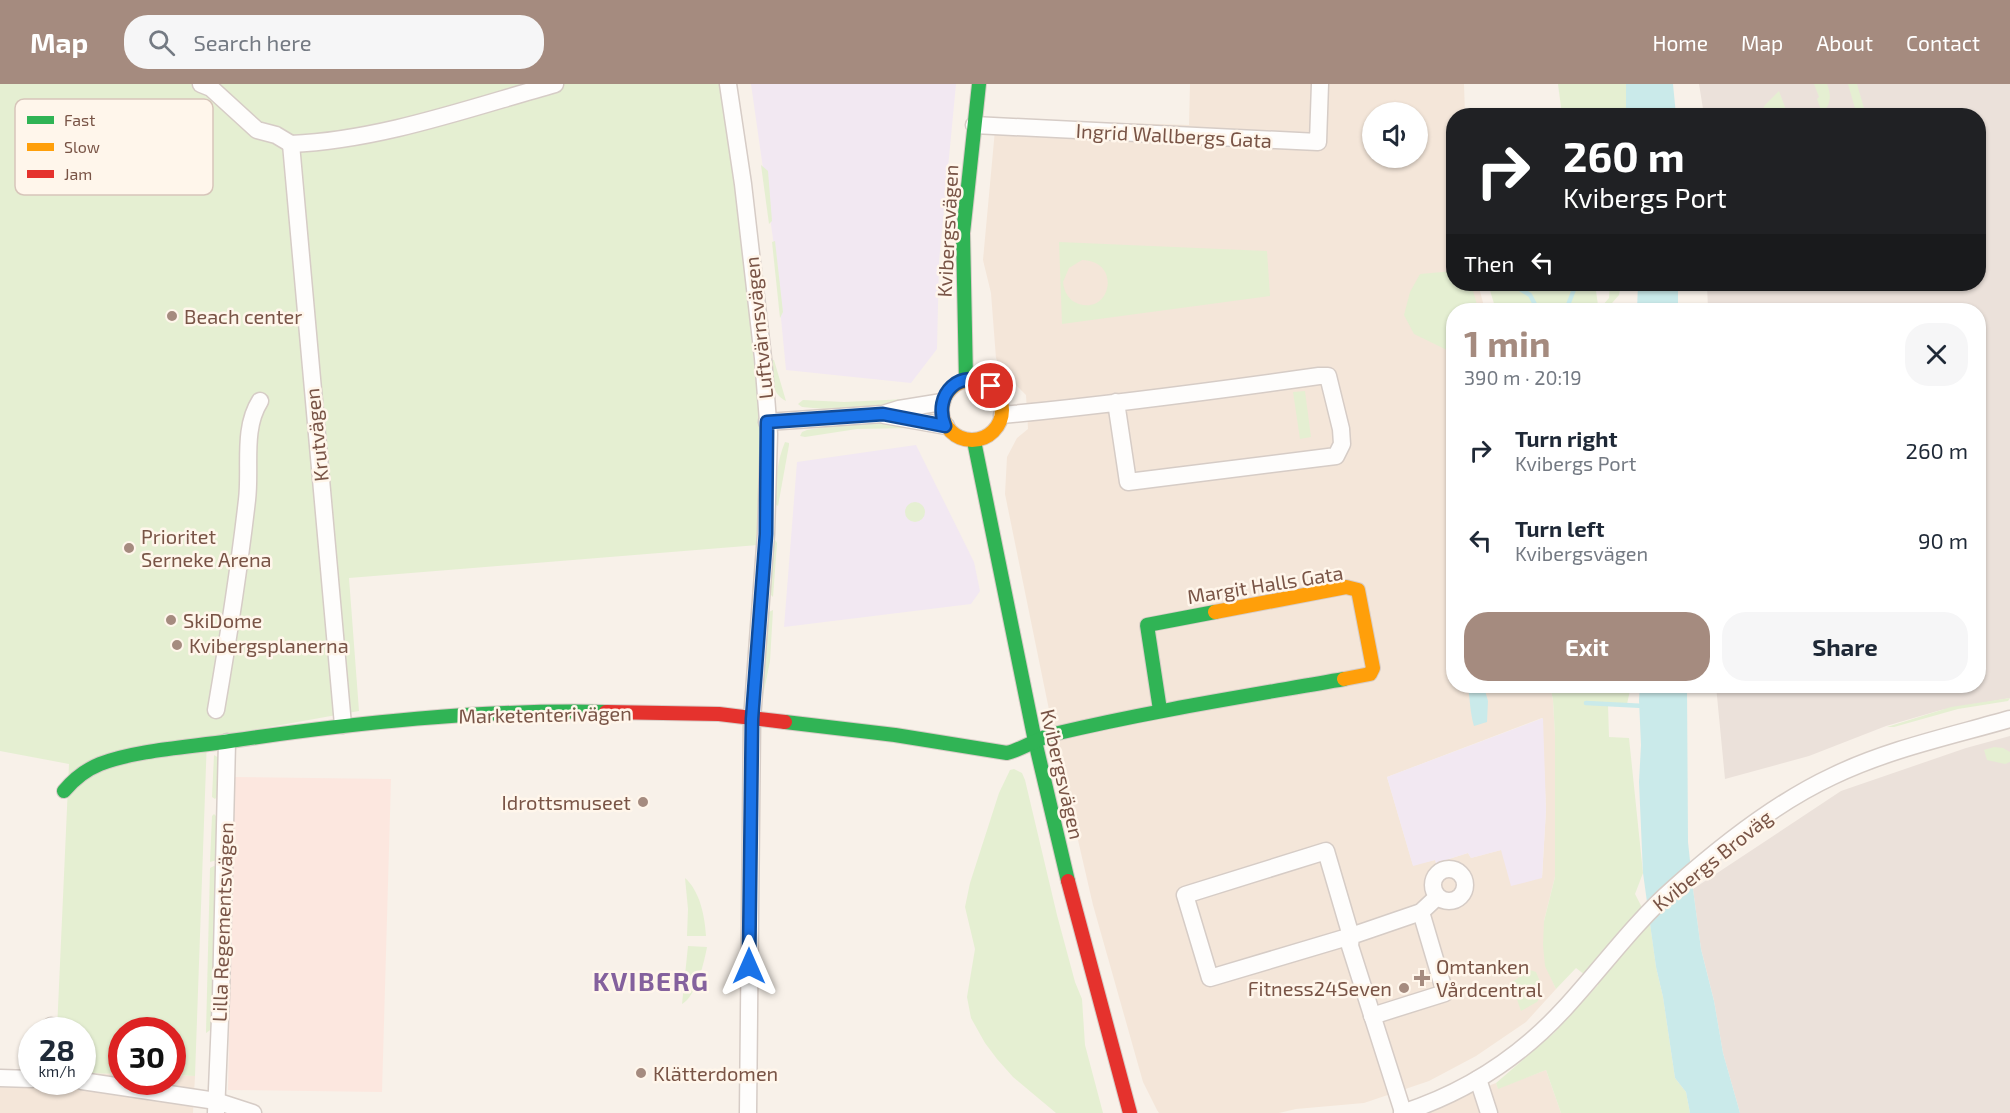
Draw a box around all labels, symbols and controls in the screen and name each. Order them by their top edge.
search box [124,15,544,69]
text: Map [30,25,88,59]
icon: search [145,26,178,59]
text: Search here [193,29,312,55]
text: Home [1652,30,1708,55]
text: Map [1741,30,1783,55]
text: About [1816,30,1873,55]
text: Contact [1906,30,1980,55]
legend [15,99,213,195]
map controls [1362,102,1428,168]
button: sound [1362,102,1428,168]
text: Fast [64,110,95,129]
street label: Ingrid Wallbergs Gata [1075,118,1273,152]
text: 260 m [1563,130,1685,180]
icon: right [1464,132,1542,210]
text: Slow [64,137,100,156]
text: Jam [64,164,92,183]
street label: Kvibergsvägen [932,164,962,298]
text: Kvibergs Port [1563,181,1727,213]
icon: left [1526,246,1559,279]
text: Then [1464,250,1514,276]
street label: Luftvärnsvägen [739,256,777,400]
place label: Beach center [184,304,302,328]
marker: Beach center [165,309,179,323]
text: 1 min [1464,321,1551,364]
button: close [1905,323,1968,386]
pin [965,360,1016,411]
text: 390 m · 20:19 [1464,365,1582,389]
icon: arrive [974,369,1007,402]
street label: Krutvägen [299,387,333,483]
text: Turn right [1515,425,1617,451]
icon: right [1464,434,1497,467]
text: 260 m [1906,437,1968,463]
text: Kvibergs Port [1515,451,1636,475]
text: Turn left [1515,515,1604,541]
place label: Prioritet Serneke Arena [141,524,271,571]
icon: left [1464,524,1497,557]
text: 90 m [1918,527,1968,553]
marker: Prioritet Serneke Arena [122,541,136,555]
text: Kvibergsvägen [1515,541,1648,565]
street label: Margit Halls Gata [1185,560,1345,608]
place label: SkiDome [183,608,262,632]
button: Exit [1464,612,1710,681]
button: Share [1722,612,1968,681]
marker: SkiDome [164,613,178,627]
place label: Kvibergsplanerna [189,633,349,657]
marker: Kvibergsplanerna [170,638,184,652]
street label: Marketenterivägen [458,700,632,728]
street label: Kvibergsvägen [1036,706,1090,842]
place label: Idrottsmuseet [502,790,631,814]
marker: Idrottsmuseet [636,795,650,809]
street label: Kvibergs Broväg [1647,805,1777,915]
street label: Lilla Regementsvägen [207,822,237,1022]
position arrow [717,934,781,998]
place label: Omtanken Vårdcentral [1436,954,1542,1001]
district label: KVIBERG [593,965,709,996]
marker: Omtanken Vårdcentral [1413,969,1431,987]
place label: Fitness24Seven [1248,976,1392,1000]
marker: Fitness24Seven [1397,981,1411,995]
speed limit sign: 30 [108,1017,186,1095]
text: 28 [39,1031,75,1067]
place label: Klätterdomen [653,1061,778,1085]
text: km/h [38,1062,76,1080]
marker: Klätterdomen [634,1066,648,1080]

